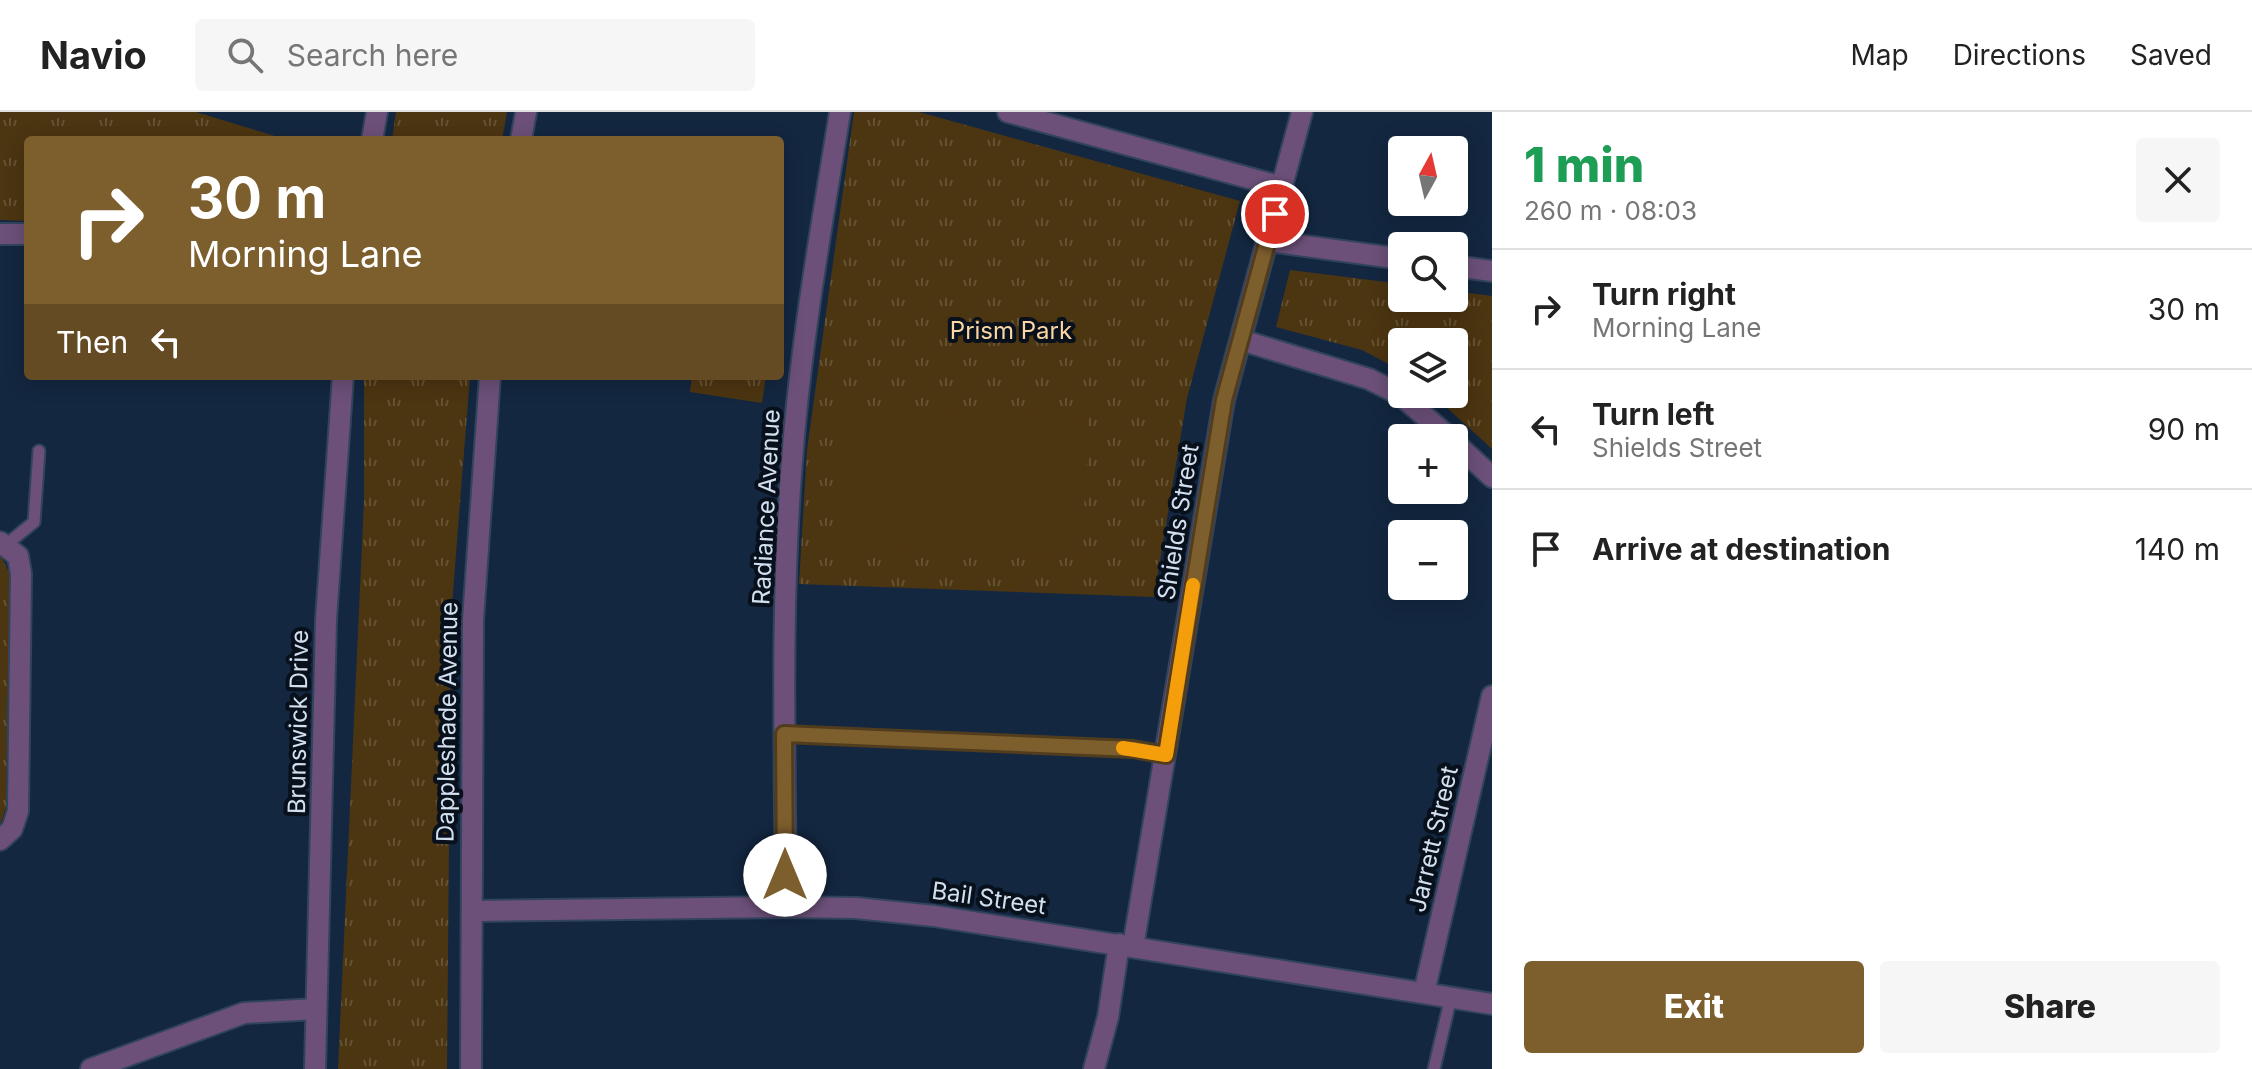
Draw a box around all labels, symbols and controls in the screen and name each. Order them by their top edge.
search box [195,19,755,91]
text: Navio [40,32,147,78]
icon: search [223,33,267,77]
text: Search here [287,37,458,73]
text: Map [1850,38,1909,72]
text: Directions [1953,38,2086,72]
text: Saved [2130,38,2212,72]
text: 1 min [1524,135,1644,194]
north arrow [1388,136,1468,216]
map controls [1388,136,1468,600]
button: close [2136,138,2220,222]
text: 30 m [188,164,326,232]
icon: right [56,168,160,272]
pin [1241,180,1309,248]
icon: arrive [1253,192,1297,236]
text: 260 m · 08:03 [1524,195,1697,226]
text: Morning Lane [188,232,423,276]
button: search [1388,232,1468,312]
text: Turn right [1592,276,1736,312]
icon: right [1524,287,1568,331]
text: 30 m [2148,291,2220,327]
text: Morning Lane [1592,312,1761,343]
park label: Prism Park [950,316,1072,345]
icon: left [144,320,188,364]
text: Then [56,324,128,360]
button: layers [1388,328,1468,408]
text: Turn left [1592,396,1714,432]
icon: left [1524,407,1568,451]
street label: Radiance Avenue [746,409,786,605]
text: 90 m [2148,411,2220,447]
button: + [1388,424,1468,504]
text: Shields Street [1592,432,1762,463]
street label: Shields Street [1151,442,1205,602]
button: − [1388,520,1468,600]
icon: arrive [1524,527,1568,571]
text: Arrive at destination [1592,531,1890,567]
text: 140 m [2135,531,2220,567]
street label: Dappleshade Avenue [430,602,464,842]
street label: Brunswick Drive [282,630,314,814]
street label: Jarrett Street [1402,763,1464,915]
position arrow [743,833,827,917]
street label: Bail Street [930,876,1048,920]
button: Exit [1524,961,1864,1053]
button: Share [1880,961,2220,1053]

